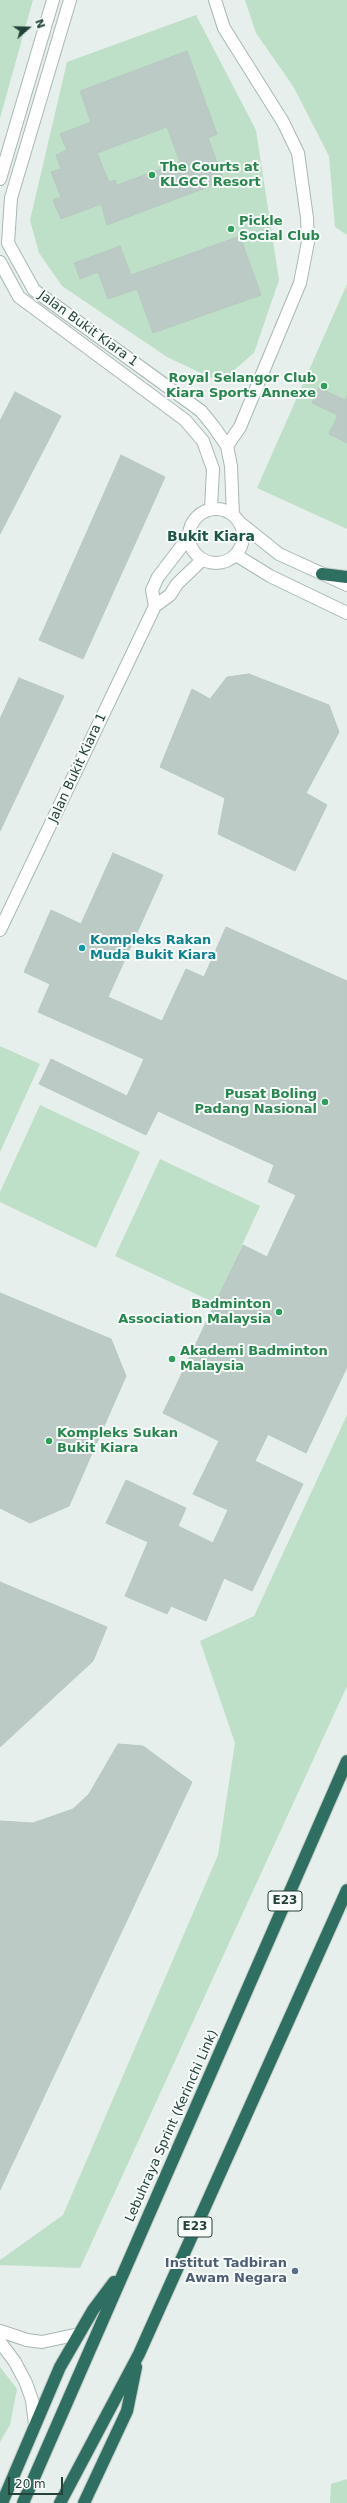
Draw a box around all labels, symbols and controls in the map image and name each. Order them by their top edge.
north arrow [8,8,48,48]
text: N [32,17,47,30]
place label: The Courts at KLGCC Resort [160,160,261,191]
marker: The Courts at KLGCC Resort [147,170,157,180]
place label: Pickle Social Club [239,214,320,245]
marker: Pickle Social Club [226,224,236,234]
street label: Jalan Bukit Kiara 1 [35,288,141,370]
place label: Royal Selangor Club Kiara Sports Annexe [166,371,316,402]
marker: Royal Selangor Club Kiara Sports Annexe [319,381,329,391]
district label: Bukit Kiara [167,529,255,545]
street label: Jalan Bukit Kiara 1 [46,711,110,825]
place label: Kompleks Rakan Muda Bukit Kiara [90,933,216,964]
marker: Kompleks Rakan Muda Bukit Kiara [77,943,87,953]
place label: Pusat Boling Padang Nasional [195,1087,317,1118]
marker: Pusat Boling Padang Nasional [320,1097,330,1107]
place label: Badminton Association Malaysia [118,1297,271,1328]
marker: Badminton Association Malaysia [274,1307,284,1317]
place label: Akademi Badminton Malaysia [180,1344,328,1375]
marker: Akademi Badminton Malaysia [167,1354,177,1364]
place label: Kompleks Sukan Bukit Kiara [57,1426,178,1457]
marker: Kompleks Sukan Bukit Kiara [44,1436,54,1446]
road number: E23 [268,1891,302,1911]
street label: Lebuhraya Sprint (Kerinchi Link) [122,2027,222,2225]
road number: E23 [178,2217,212,2237]
place label: Institut Tadbiran Awam Negara [165,2256,287,2287]
marker: Institut Tadbiran Awam Negara [290,2266,300,2276]
scale bar [10,2469,65,2495]
text: 20 m [15,2477,46,2491]

